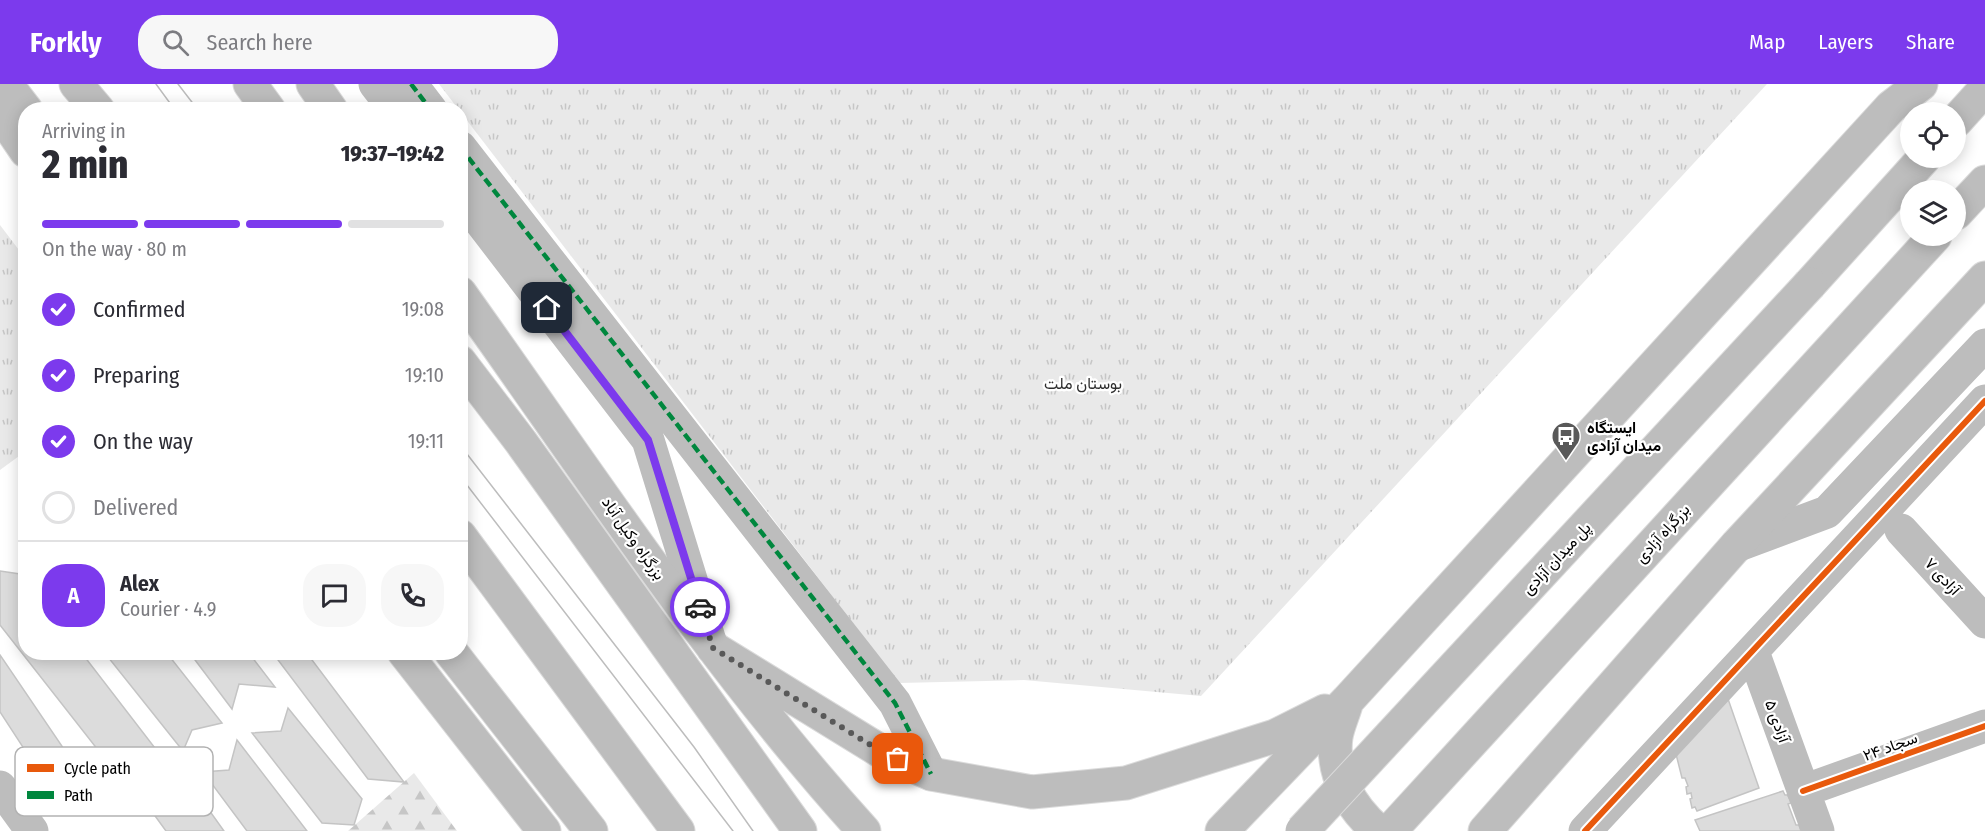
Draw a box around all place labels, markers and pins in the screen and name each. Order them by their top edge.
pin [521,282,572,333]
place label: ایستگاه میدان آزادی [1587,418,1662,456]
bus stop icon: ایستگاه میدان آزادی [1550,420,1582,462]
pin [872,733,923,784]

